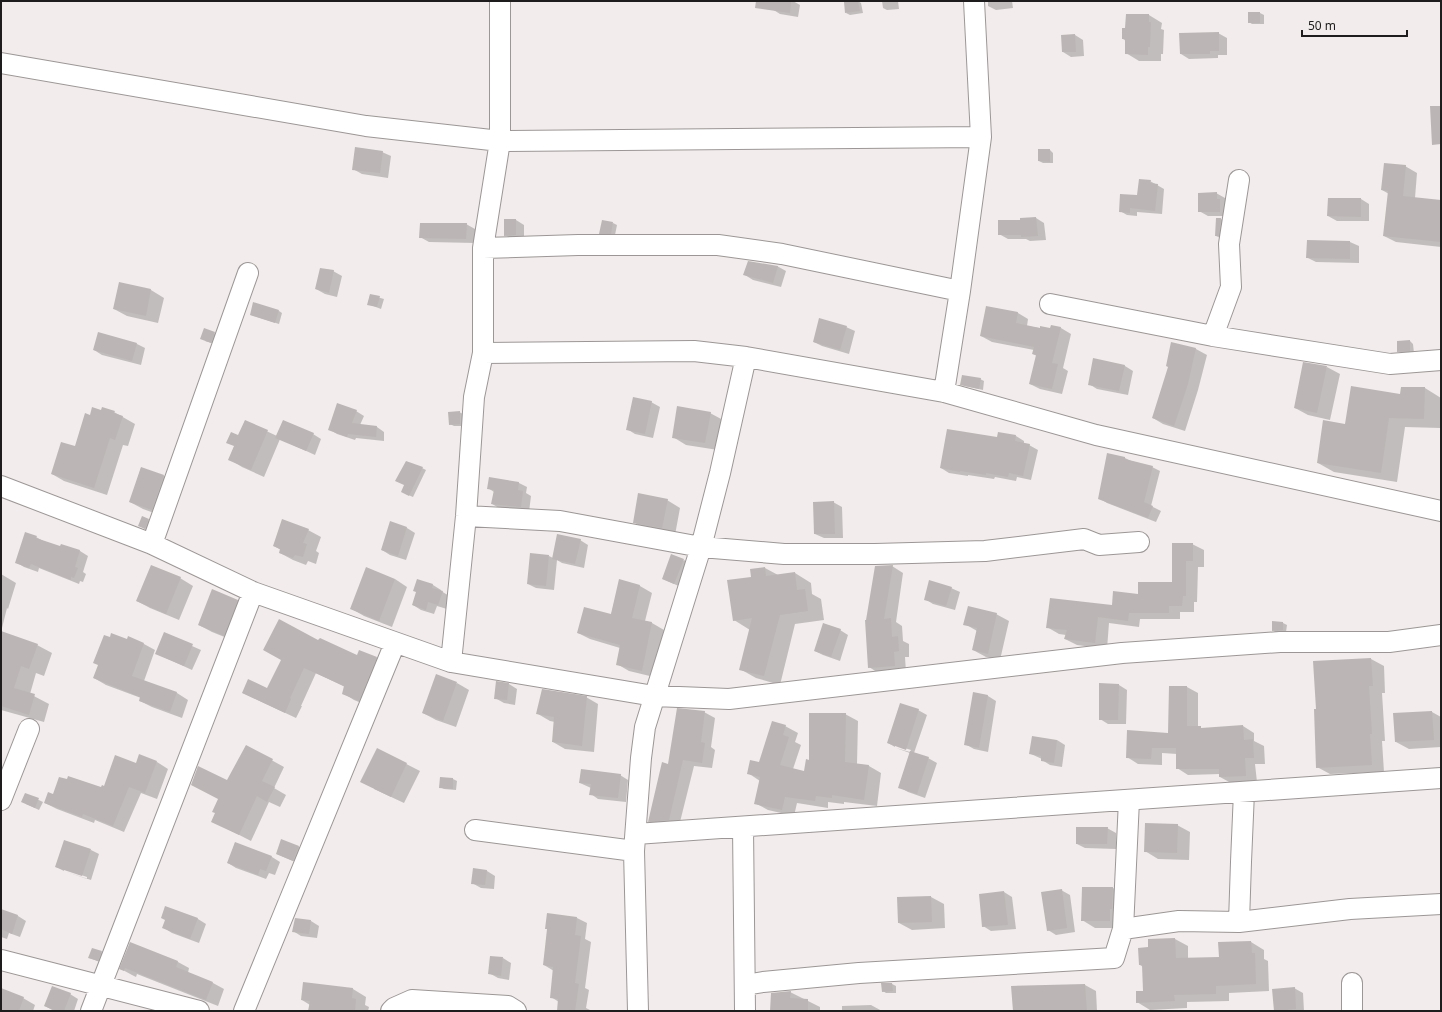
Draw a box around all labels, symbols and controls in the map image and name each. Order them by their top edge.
scale bar [1302,12,1407,38]
text: 50 m [1308,17,1336,34]

